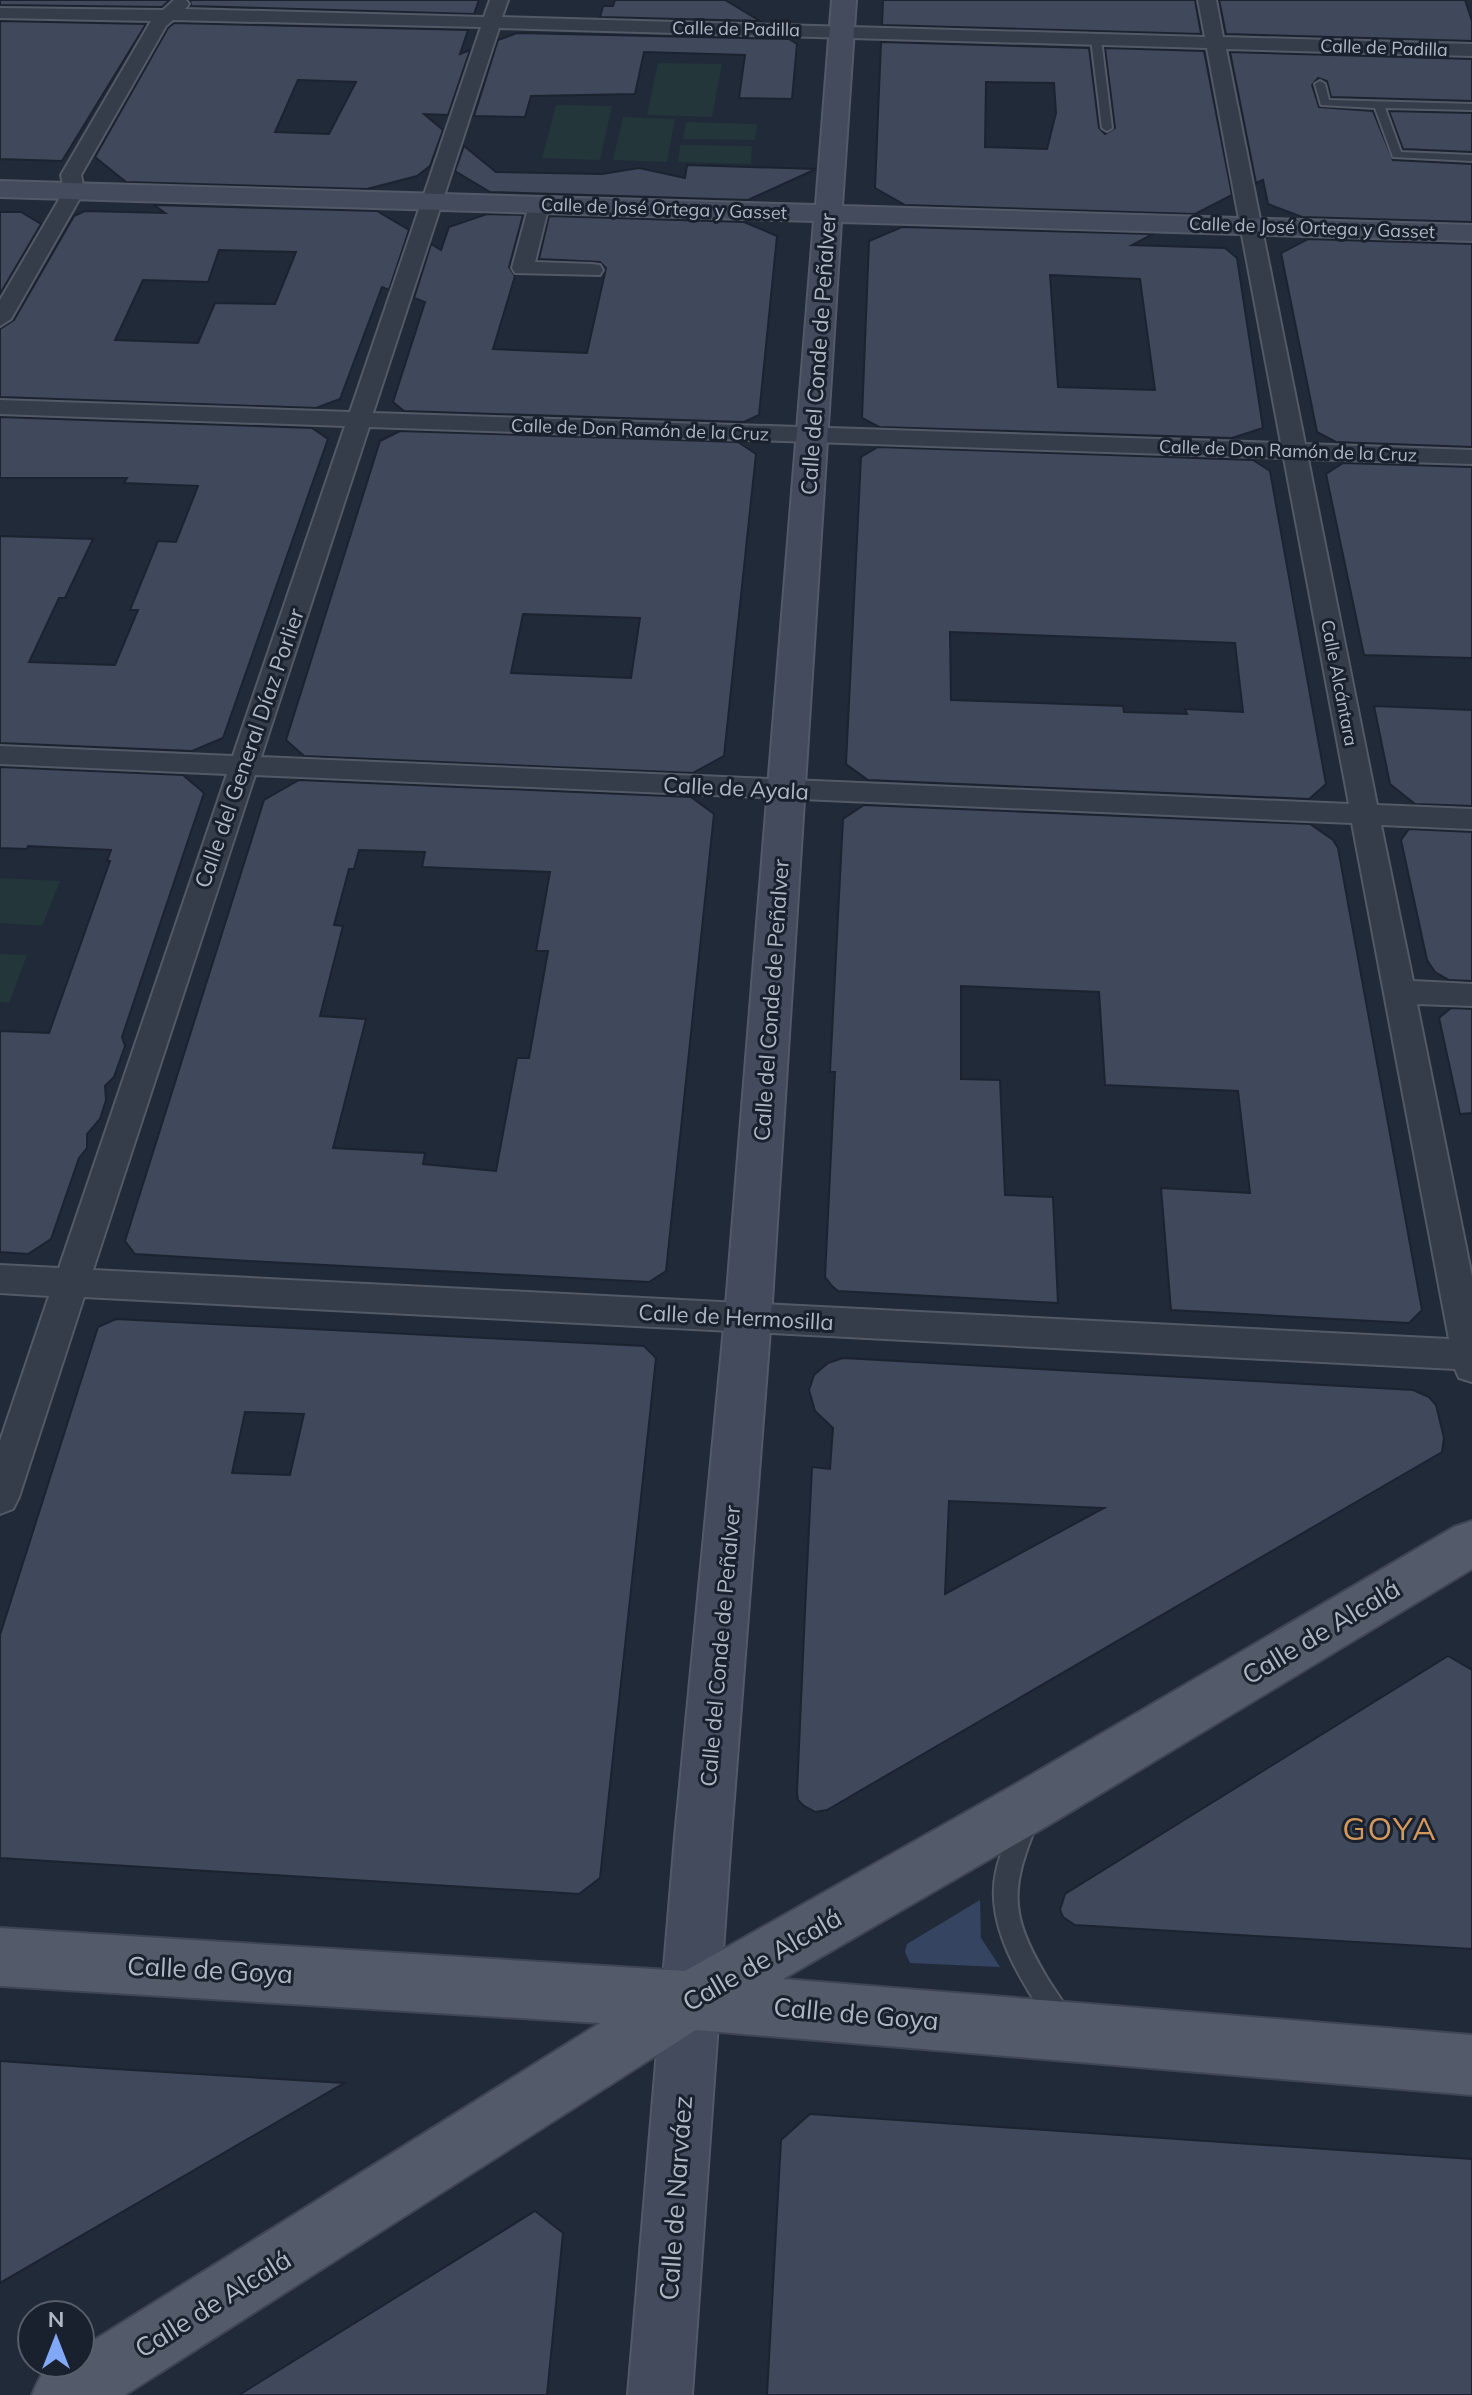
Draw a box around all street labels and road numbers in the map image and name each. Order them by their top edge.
street label: Calle de Padilla [672,16,800,41]
street label: Calle de Padilla [1320,34,1448,61]
street label: Calle de José Ortega y Gasset [541,193,787,224]
street label: Calle del Conde de Peñalver [794,212,842,496]
street label: Calle de José Ortega y Gasset [1189,212,1435,243]
street label: Calle de Don Ramón de la Cruz [511,413,770,446]
street label: Calle de Don Ramón de la Cruz [1159,434,1418,467]
street label: Calle del General Díaz Porlier [188,604,310,892]
street label: Calle Alcántara [1316,618,1363,748]
street label: Calle de Ayala [663,770,809,806]
street label: Calle del Conde de Peñalver [747,858,795,1142]
street label: Calle de Hermosilla [638,1298,834,1336]
street label: Calle del Conde de Peñalver [694,1504,746,1788]
street label: Calle de Alcalá [1236,1572,1406,1692]
street label: Calle de Alcalá [676,1901,847,2018]
street label: Calle de Goya [126,1949,294,1990]
street label: Calle de Goya [772,1990,940,2037]
street label: Calle de Narváez [652,2095,699,2301]
street label: Calle de Alcalá [128,2242,297,2365]

